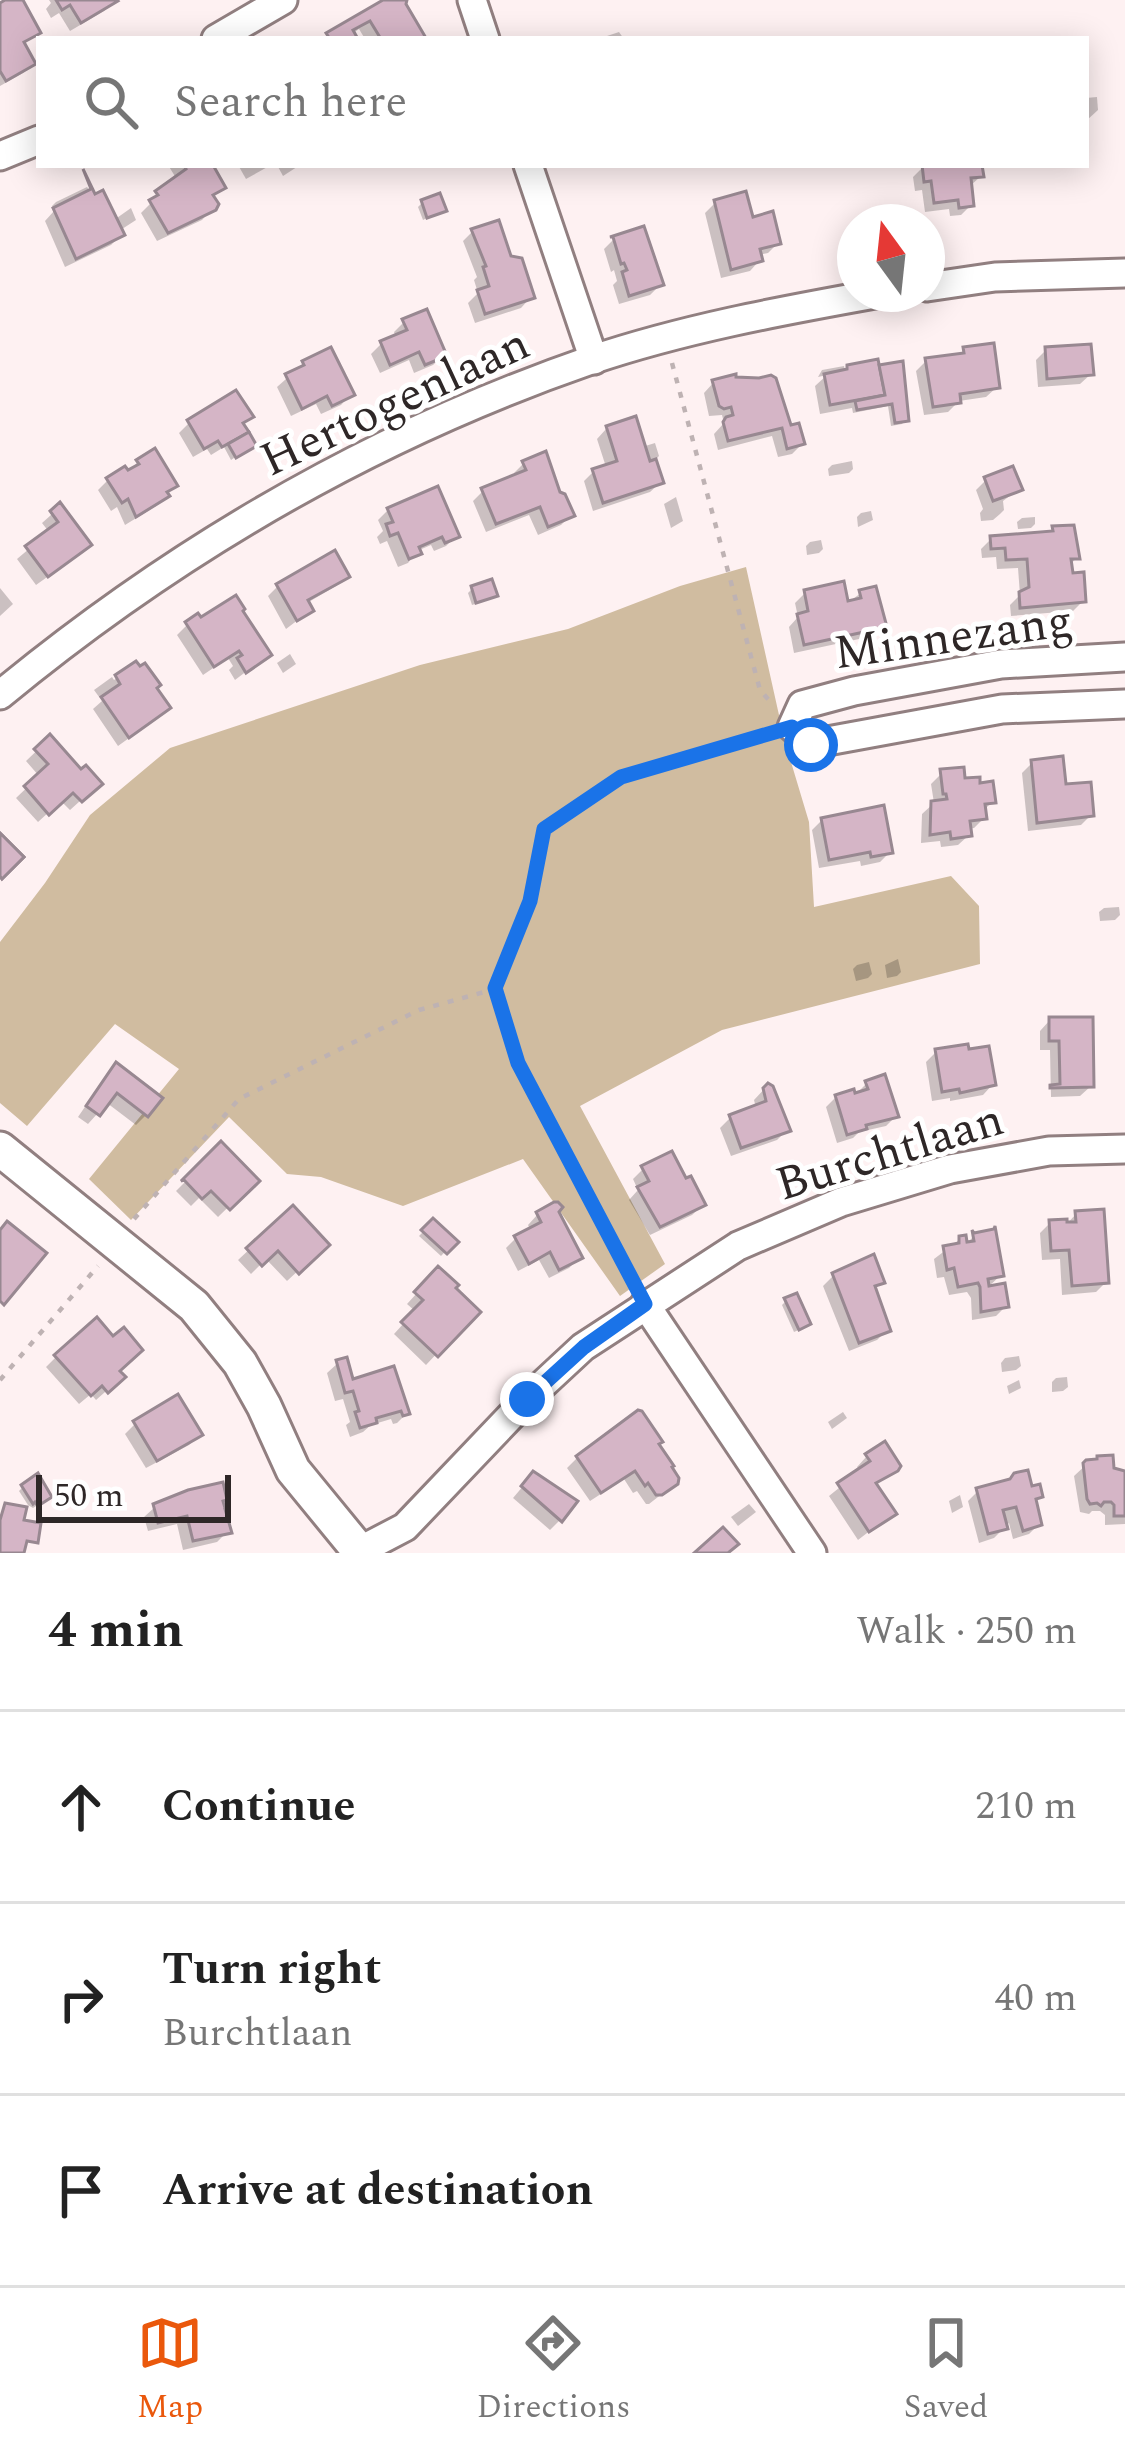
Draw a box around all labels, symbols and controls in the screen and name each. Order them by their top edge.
search box [36,36,1089,168]
text: Search here [174,68,407,137]
icon: search [78,69,144,135]
north arrow [837,204,945,312]
street label: Hertogenlaan [248,308,542,497]
street label: Minnezang [829,585,1078,690]
route start [784,718,838,772]
street label: Burchtlaan [767,1083,1013,1222]
route end [500,1372,554,1426]
scale bar [36,1469,231,1522]
text: 50 m [54,1471,124,1521]
text: 4 min [48,1592,184,1670]
text: Walk · 250 m [856,1602,1077,1661]
text: Continue [162,1772,355,1841]
icon: ahead [48,1774,114,1840]
text: 210 m [975,1777,1077,1836]
text: Turn right [162,1935,381,2004]
icon: right [48,1966,114,2032]
text: 40 m [995,1969,1077,2028]
text: Burchtlaan [162,2004,353,2063]
text: Arrive at destination [162,2156,593,2225]
icon: arrive [48,2158,114,2224]
tab: Map [137,2310,203,2432]
tab: Directions [476,2310,630,2432]
tab: Saved [904,2310,988,2432]

